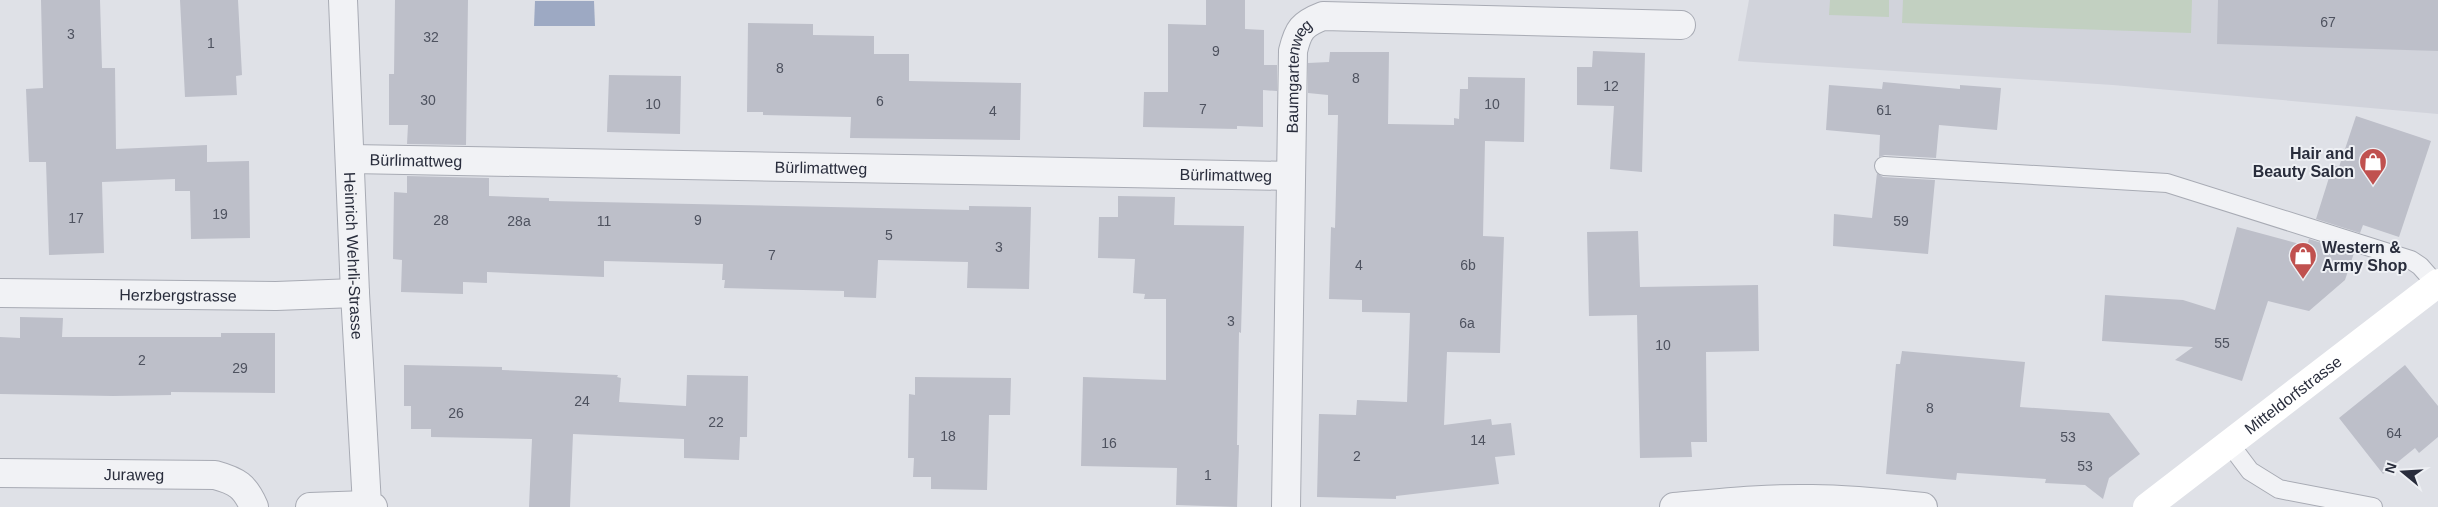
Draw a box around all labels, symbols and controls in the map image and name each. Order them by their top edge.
house number: 67 [2320,14,2336,30]
street label: Baumgartenweg [1284,16,1315,133]
house number: 3 [67,26,75,42]
house number: 32 [423,29,439,45]
house number: 1 [207,35,215,51]
house number: 9 [1212,43,1220,59]
house number: 8 [776,60,784,76]
house number: 8 [1352,70,1360,86]
house number: 12 [1603,78,1619,94]
house number: 30 [420,92,436,108]
house number: 6 [876,93,884,109]
house number: 10 [645,96,661,112]
house number: 10 [1484,96,1500,112]
house number: 7 [1199,101,1207,117]
house number: 61 [1876,102,1892,118]
house number: 4 [989,103,997,119]
place label: Hair and Beauty Salon [2253,145,2354,180]
shop icon: Hair and Beauty Salon [2358,147,2388,186]
street label: Bürlimattweg [370,151,462,170]
street label: Bürlimattweg [774,159,867,177]
street label: Bürlimattweg [1179,166,1272,185]
street label: Heinrich Wehrli-Strasse [341,172,366,340]
house number: 19 [212,206,228,222]
house number: 17 [68,210,84,226]
house number: 28 [433,212,449,228]
house number: 9 [694,212,702,228]
house number: 28a [507,213,531,229]
house number: 11 [597,213,611,229]
house number: 59 [1893,213,1909,229]
house number: 5 [885,227,893,243]
house number: 3 [995,239,1003,255]
place label: Western & Army Shop [2322,239,2408,274]
shop icon: Western & Army Shop [2288,241,2318,280]
house number: 7 [768,247,776,263]
house number: 4 [1355,257,1363,273]
house number: 6b [1460,257,1476,273]
street label: Herzbergstrasse [119,286,237,305]
house number: 3 [1227,313,1235,329]
house number: 6a [1459,315,1475,331]
house number: 55 [2214,335,2230,351]
house number: 10 [1655,337,1671,353]
house number: 2 [138,352,146,368]
street label: Mitteldorfstrasse [2241,353,2345,438]
house number: 29 [232,360,248,376]
house number: 24 [574,393,590,409]
house number: 8 [1926,400,1934,416]
house number: 26 [448,405,464,421]
house number: 22 [708,414,724,430]
house number: 64 [2386,425,2402,441]
house number: 18 [940,428,956,444]
house number: 53 [2060,429,2076,445]
house number: 14 [1470,432,1486,448]
house number: 16 [1101,435,1117,451]
north arrow [2378,447,2428,497]
house number: 2 [1353,448,1361,464]
house number: 53 [2077,458,2093,474]
text: N [2381,461,2400,475]
street label: Juraweg [104,466,164,484]
house number: 1 [1204,467,1212,483]

